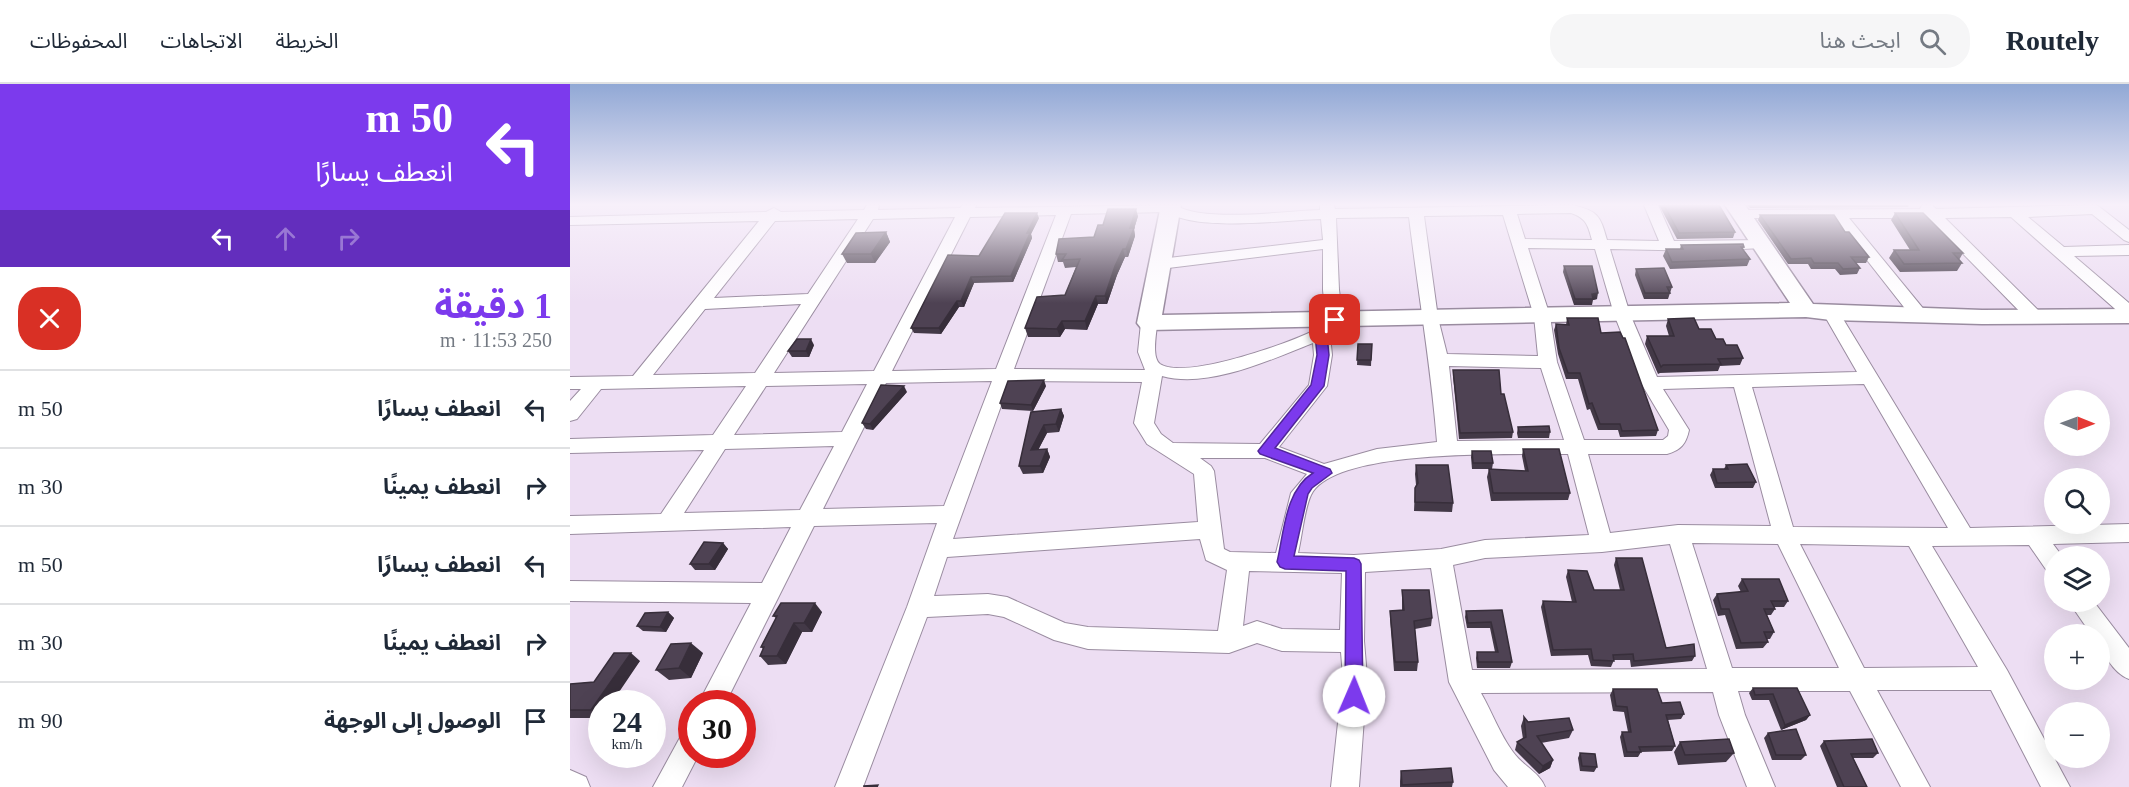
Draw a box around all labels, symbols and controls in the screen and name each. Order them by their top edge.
search box [1550,14,1970,68]
icon: search [1916,25,1949,58]
text: Routely [2006,25,2099,56]
text: ابحث هنا [1819,28,1901,53]
text: المحفوظات [30,29,127,53]
text: الاتجاهات [160,29,242,53]
text: الخريطة [275,29,338,53]
text: 50 m [366,95,453,141]
icon: left [474,108,552,186]
text: انعطف يسارًا [315,157,453,187]
icon: left [206,222,239,255]
icon: ahead [269,222,302,255]
icon: right [332,222,365,255]
text: 1 دقيقة [434,286,552,326]
button: close [18,287,81,350]
pin [1309,294,1360,345]
icon: arrive [1318,303,1351,336]
text: 250 m · 11:53 [440,329,552,351]
north arrow [2044,390,2110,456]
map controls [2044,390,2110,768]
icon: left [519,393,552,426]
text: 50 m [18,396,63,421]
text: انعطف يسارًا [377,396,501,421]
button: search [2044,468,2110,534]
icon: right [519,471,552,504]
text: 30 m [18,474,63,499]
text: انعطف يمينًا [383,474,501,499]
button: layers [2044,546,2110,612]
icon: left [519,549,552,582]
text: 50 m [18,552,63,577]
text: انعطف يسارًا [377,552,501,577]
button: + [2044,624,2110,690]
icon: right [519,627,552,660]
text: 30 m [18,630,63,655]
text: انعطف يمينًا [383,630,501,655]
position arrow [1322,664,1386,728]
speed limit sign: 30 [678,690,756,768]
button: − [2044,702,2110,768]
icon: arrive [519,705,552,738]
text: 24 [612,705,642,738]
text: 90 m [18,708,63,733]
text: الوصول إلى الوجهة [324,708,501,733]
text: km/h [612,736,642,752]

